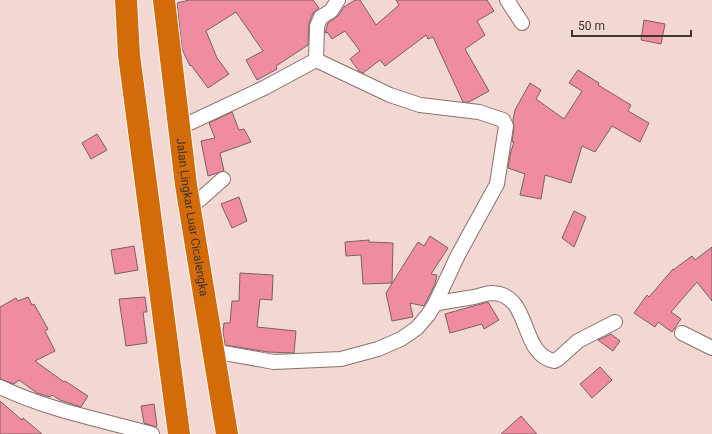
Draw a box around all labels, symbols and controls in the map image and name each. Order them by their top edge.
scale bar [572,12,691,38]
text: 50 m [578,19,605,33]
street label: Jalan Lingkar Luar Cicalengka [173,137,211,297]

